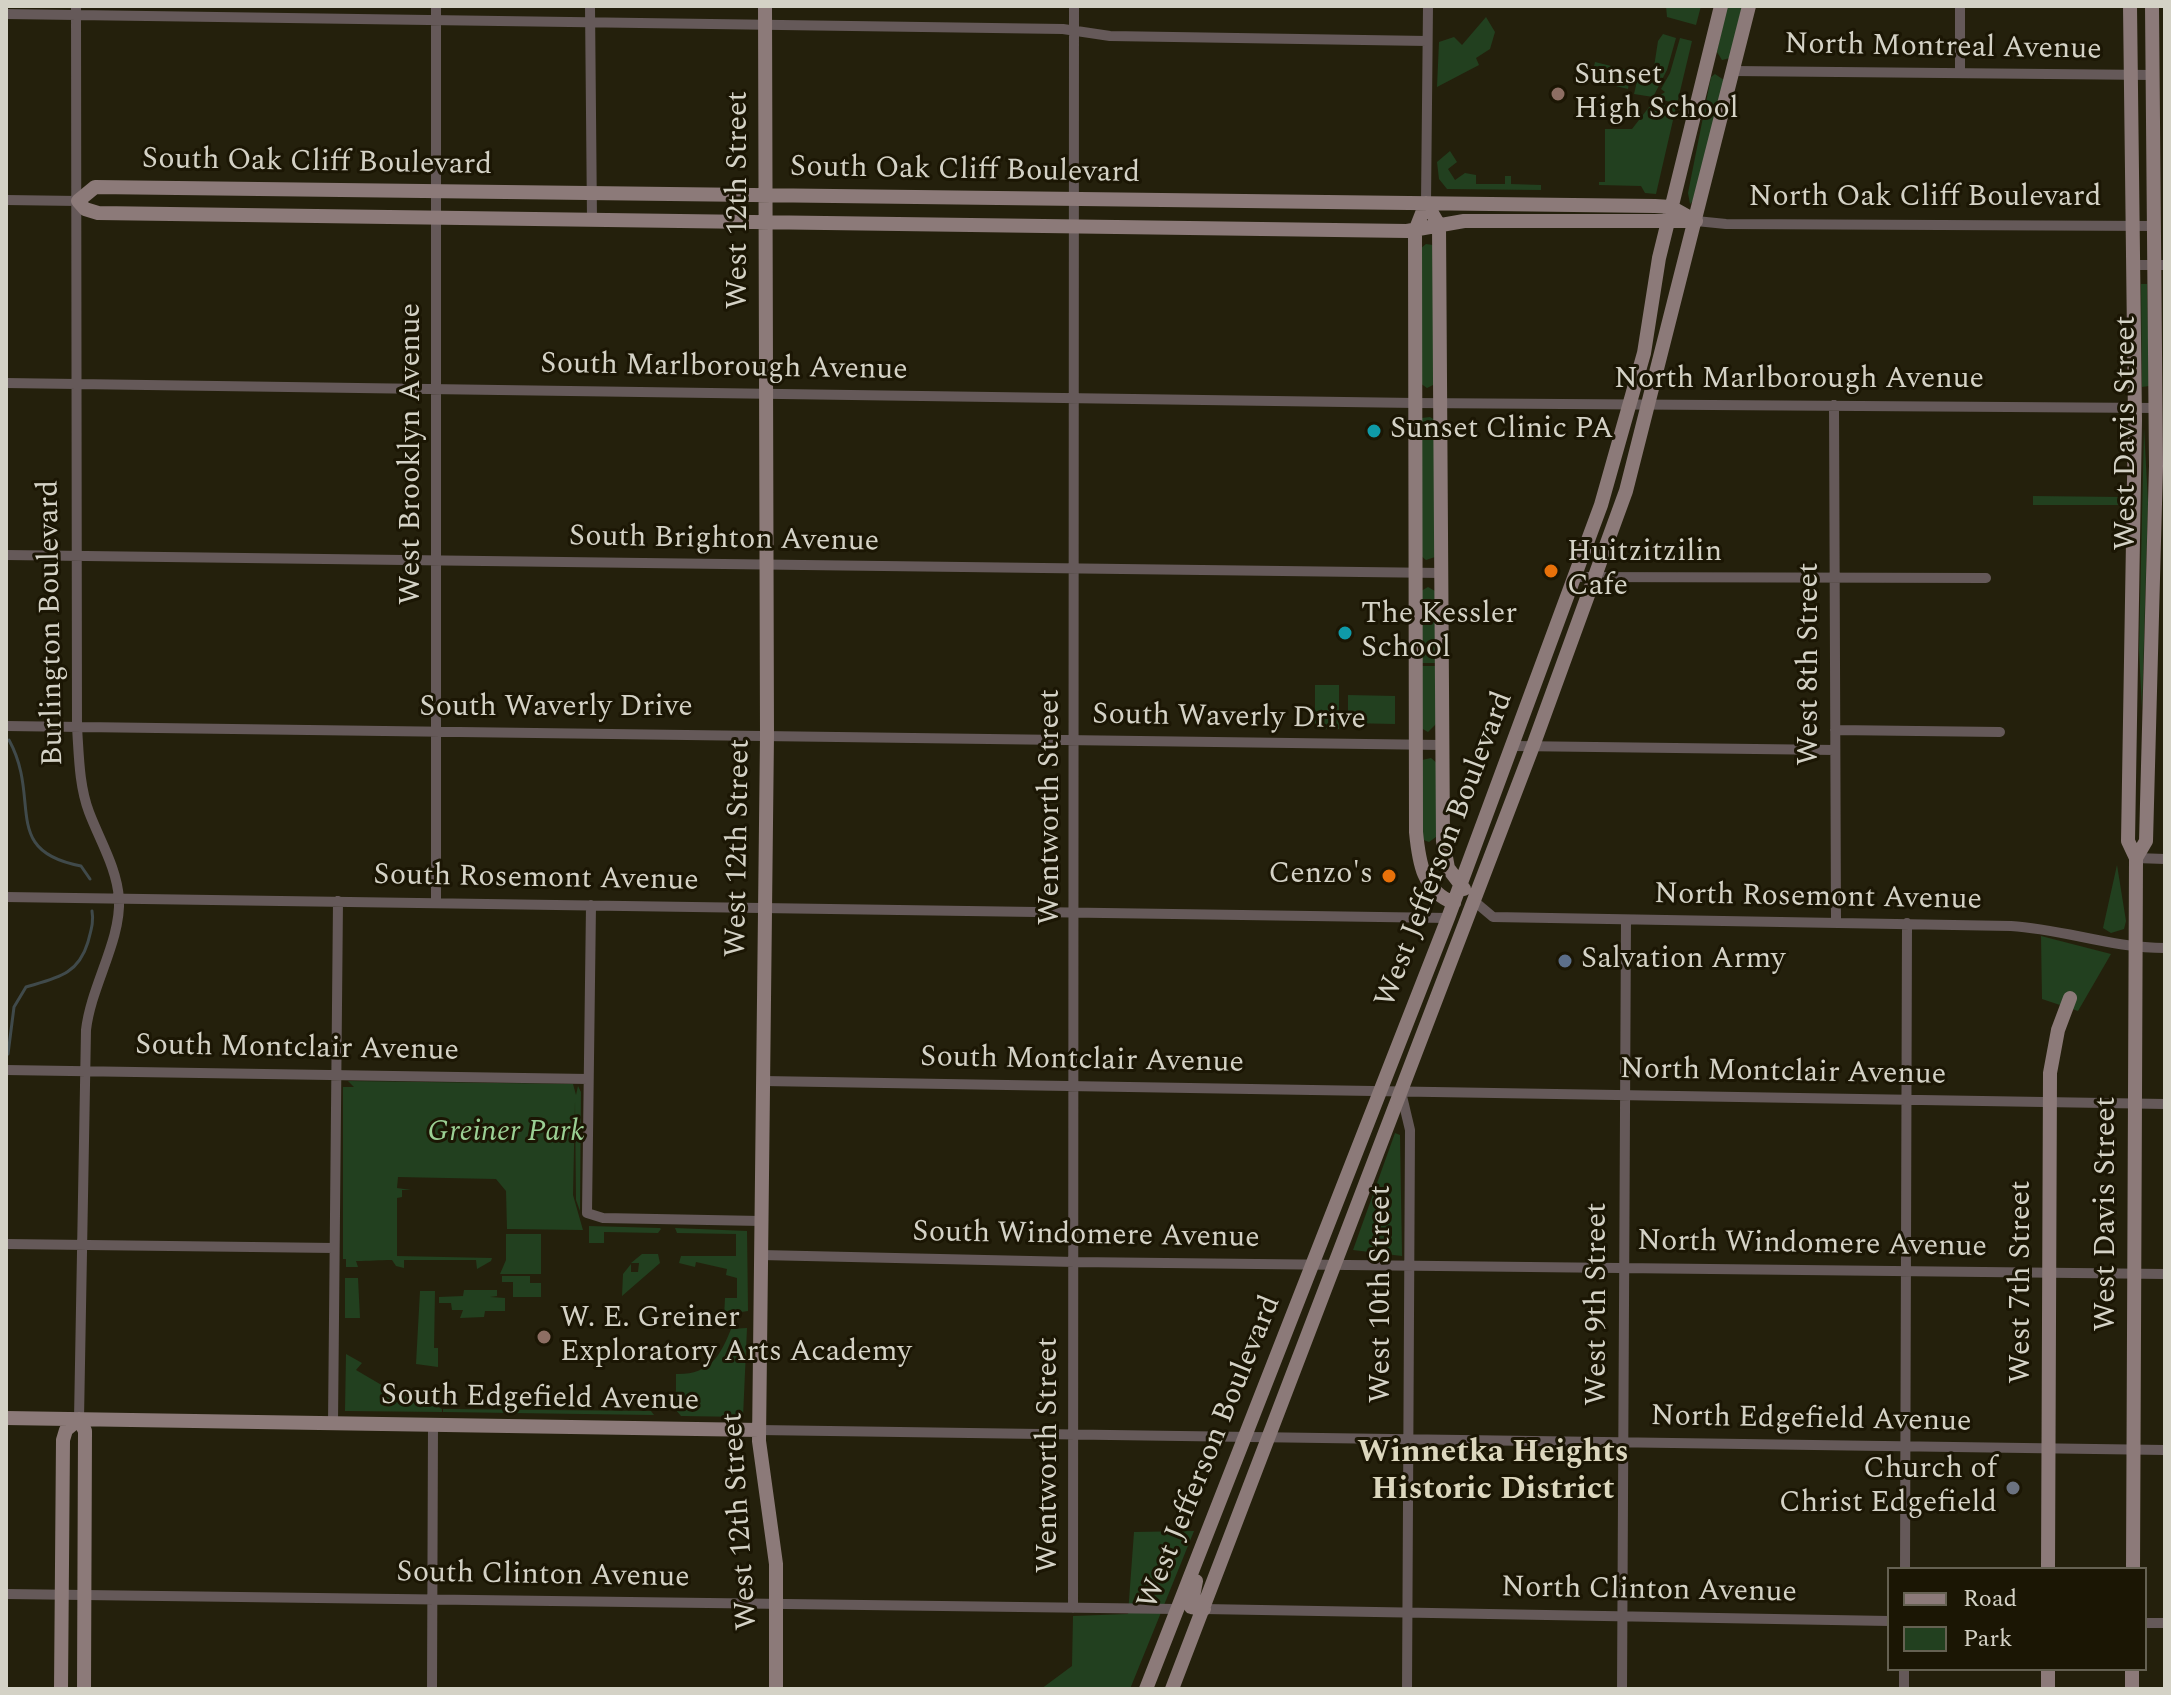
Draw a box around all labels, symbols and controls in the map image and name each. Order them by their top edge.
street label: North Montreal Avenue [1784,28,2102,70]
place label: Sunset High School [1574,59,1738,130]
marker: Sunset High School [1549,85,1567,103]
street label: West 12th Street [722,91,758,309]
street label: South Oak Cliff Boulevard [142,143,492,185]
street label: South Oak Cliff Boulevard [790,151,1140,193]
street label: North Oak Cliff Boulevard [1749,181,2101,217]
street label: West Brooklyn Avenue [395,303,431,605]
street label: West Davis Street [2110,315,2146,551]
street label: South Marlborough Avenue [540,348,908,390]
street label: North Marlborough Avenue [1614,363,1984,399]
place label: Sunset Clinic PA [1390,413,1614,449]
marker: Sunset Clinic PA [1365,422,1383,440]
street label: Burlington Boulevard [33,480,73,766]
street label: South Brighton Avenue [568,520,880,562]
place label: Huitzitzilin Cafe [1567,536,1722,606]
marker: Huitzitzilin Cafe [1542,562,1560,580]
street label: West 8th Street [1793,562,1829,766]
place label: The Kessler School [1361,598,1517,668]
marker: The Kessler School [1336,624,1354,642]
street label: West Jefferson Boulevard [1369,687,1523,1013]
street label: Wentworth Street [1034,689,1070,925]
street label: South Waverly Drive [419,691,693,727]
street label: South Waverly Drive [1092,699,1366,739]
street label: West 12th Street [720,738,760,958]
place label: Cenzo's [1269,858,1373,894]
street label: South Rosemont Avenue [373,859,699,901]
marker: Cenzo's [1380,867,1398,885]
street label: North Rosemont Avenue [1654,878,1982,920]
place label: Salvation Army [1581,943,1785,979]
marker: Salvation Army [1556,952,1574,970]
street label: South Montclair Avenue [135,1029,459,1071]
street label: South Montclair Avenue [920,1041,1244,1083]
street label: North Montclair Avenue [1620,1053,1946,1095]
street label: West Davis Street [2090,1096,2126,1332]
park label: Greiner Park [428,1116,584,1152]
street label: West 7th Street [2005,1180,2041,1384]
street label: West 10th Street [1365,1185,1401,1403]
street label: West 9th Street [1581,1202,1617,1406]
street label: South Windomere Avenue [912,1216,1260,1258]
street label: North Windomere Avenue [1637,1225,1987,1267]
street label: West Jefferson Boulevard [1132,1291,1290,1615]
place label: W. E. Greiner Exploratory Arts Academy [560,1302,912,1372]
marker: W. E. Greiner Exploratory Arts Academy [535,1328,553,1346]
street label: Wentworth Street [1032,1337,1068,1573]
street label: South Edgefield Avenue [381,1379,699,1421]
street label: North Edgefield Avenue [1650,1400,1972,1442]
street label: West 12th Street [716,1411,768,1631]
district label: Winnetka Heights Historic District [1357,1436,1629,1511]
place label: Church of Christ Edgefield [1779,1453,1997,1524]
marker: Church of Christ Edgefield [2004,1479,2022,1497]
street label: South Clinton Avenue [396,1556,690,1598]
legend [1887,1567,2147,1671]
street label: North Clinton Avenue [1501,1571,1797,1613]
text: Road [1963,1581,2017,1617]
text: Park [1963,1621,2013,1657]

